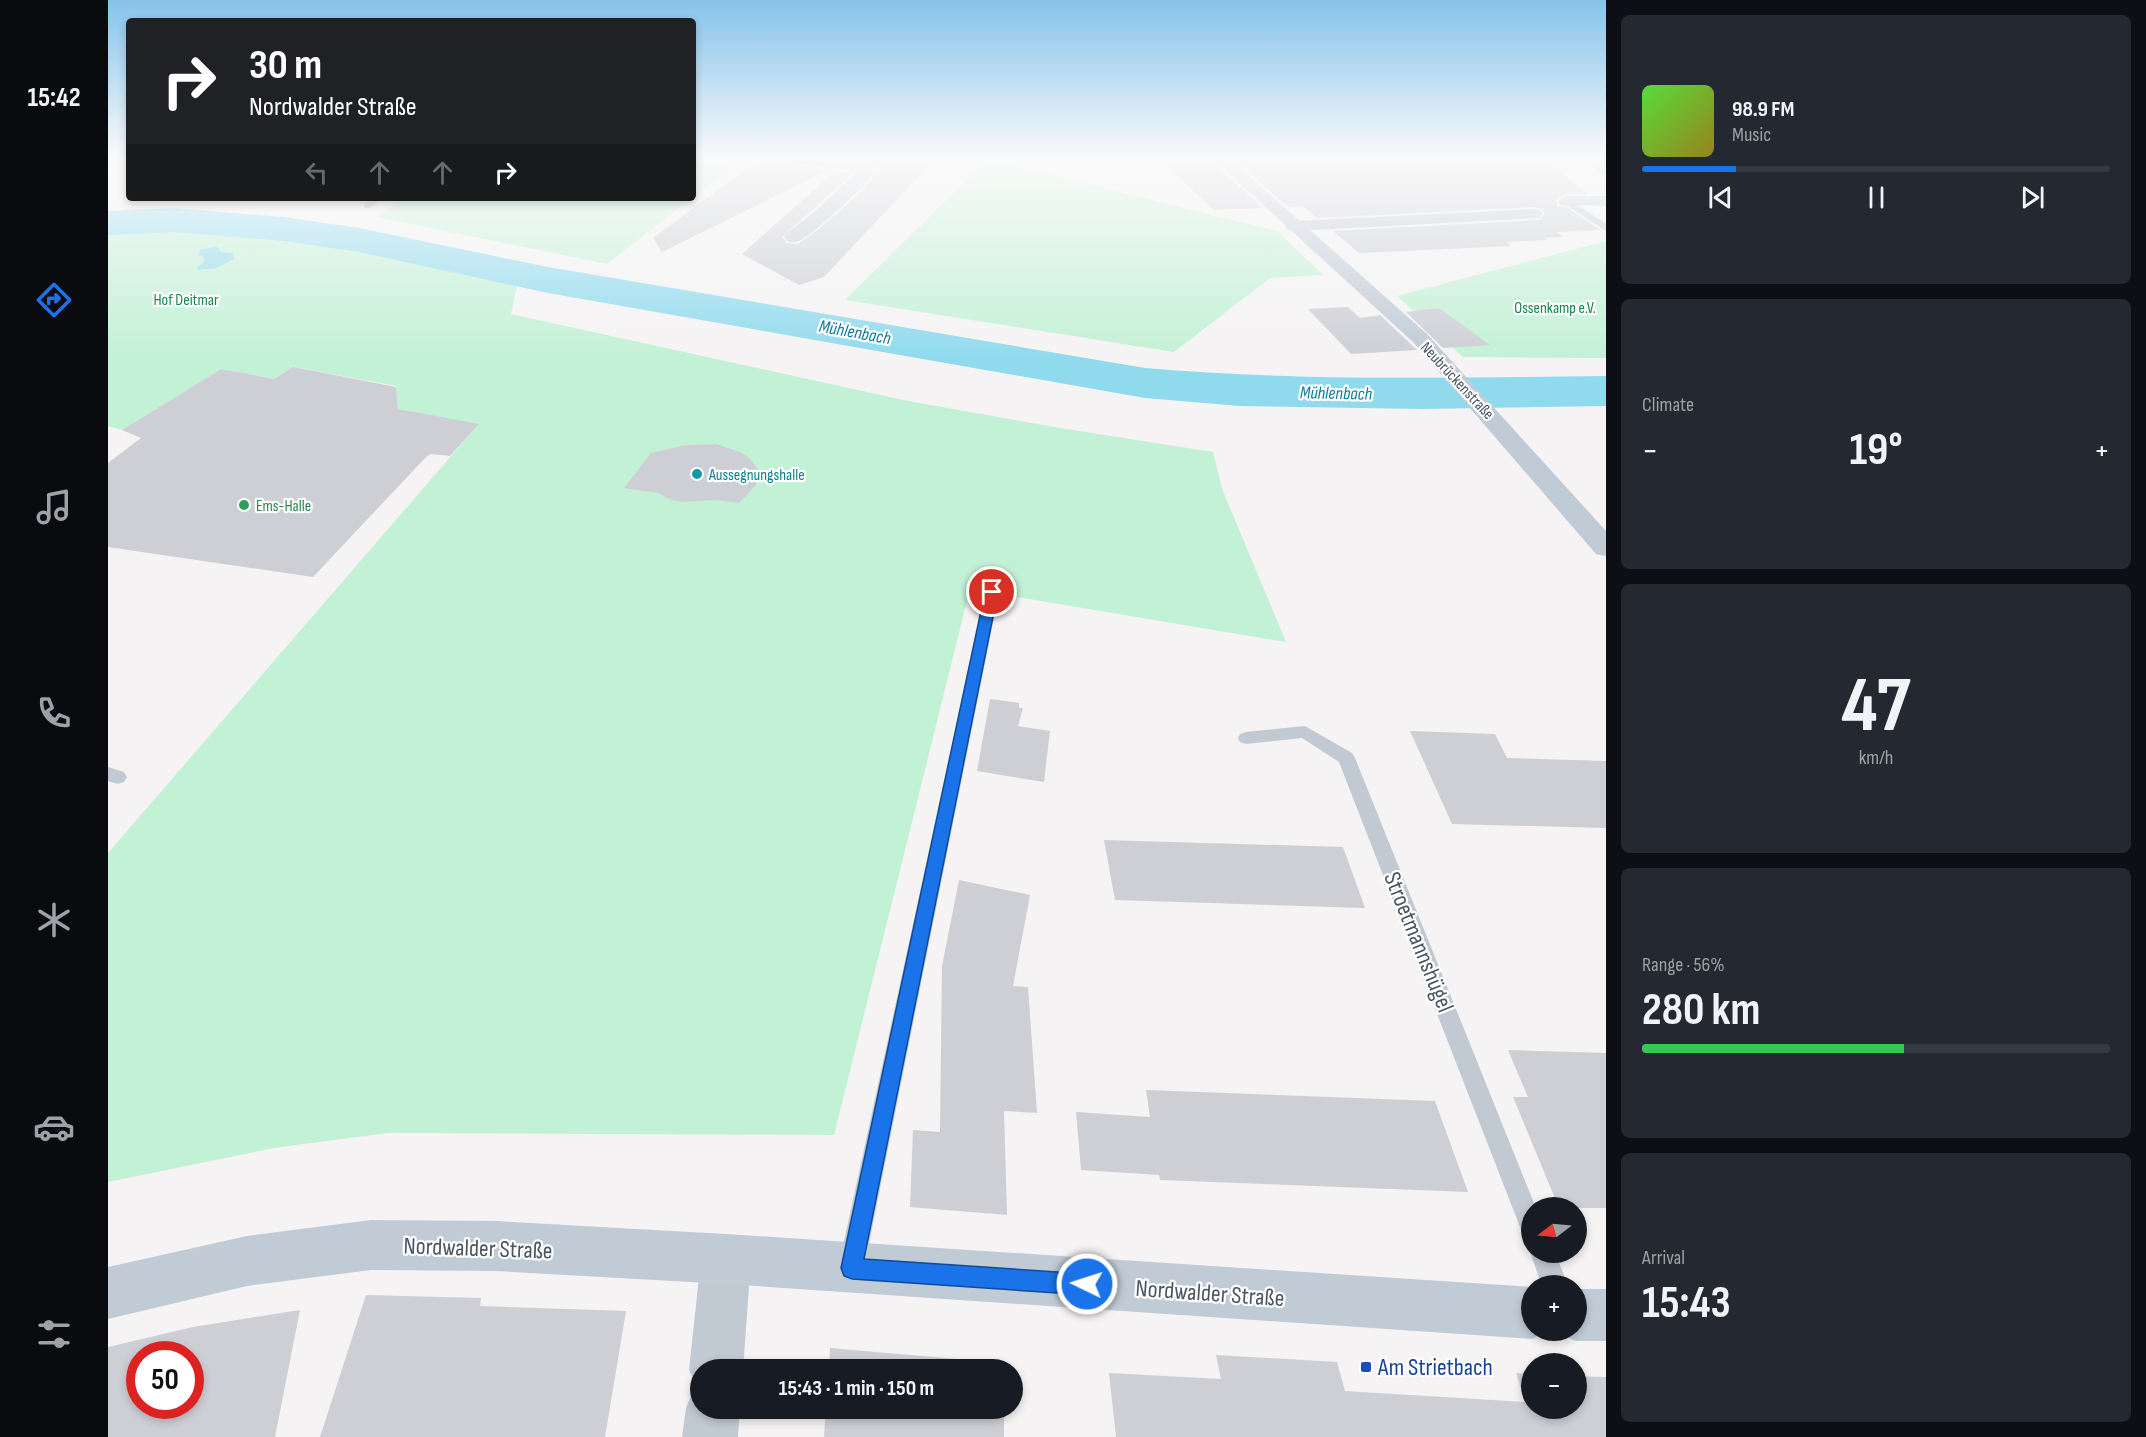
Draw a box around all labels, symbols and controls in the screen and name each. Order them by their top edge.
text: 30 m [249,40,322,91]
icon: right [150,42,228,120]
text: 15:42 [28,82,80,114]
text: Nordwalder Straße [249,91,417,123]
text: 98.9 FM [1732,96,1794,123]
text: Music [1732,123,1771,147]
icon: left [300,156,333,189]
icon: ahead [363,156,396,189]
icon: ahead [426,156,459,189]
icon: right [489,156,522,189]
icon: previous [1704,181,1737,214]
icon: pause [1860,181,1893,214]
icon: next [2016,181,2049,214]
icon: directions [33,279,75,321]
park label: Hof Deitmar [153,291,219,310]
park label: Ossenkamp e.V. [1514,299,1596,318]
water label: Mühlenbach [817,316,893,349]
street label: Neubrückenstraße [1416,338,1498,424]
water label: Mühlenbach [1300,382,1373,405]
text: Climate [1642,393,1694,417]
text: 19° [1849,423,1903,478]
text: − [1642,431,1658,471]
text: + [2094,431,2110,471]
place label: Aussegnungshalle [708,466,805,485]
marker: Aussegnungshalle [690,467,704,481]
icon: music [33,486,75,528]
place label: Ems-Halle [256,497,311,516]
marker: Ems-Halle [237,498,251,512]
pin [966,566,1017,617]
icon: arrive [975,575,1008,608]
text: 47 [1841,660,1911,753]
icon: phone [33,692,75,734]
text: km/h [1859,746,1893,770]
street label: Stroetmannshügel [1377,868,1460,1017]
icon: climate [33,899,75,941]
text: Range · 56% [1642,953,1725,977]
text: 280 km [1642,983,1760,1038]
icon: car [33,1106,75,1148]
north arrow [1521,1197,1587,1263]
map controls [1521,1197,1587,1419]
street label: Nordwalder Straße [403,1231,553,1266]
text: Arrival [1642,1246,1685,1270]
position arrow [1055,1252,1119,1316]
street label: Nordwalder Straße [1135,1274,1285,1313]
button: + [1521,1275,1587,1341]
text: 15:43 [1642,1276,1731,1331]
icon: filters [33,1313,75,1355]
speed limit sign: 50 [126,1341,204,1419]
place label: Am Strietbach [1377,1353,1493,1382]
button: − [1521,1353,1587,1419]
marker: Am Strietbach [1359,1360,1373,1374]
text: 15:43 · 1 min · 150 m [779,1375,934,1402]

